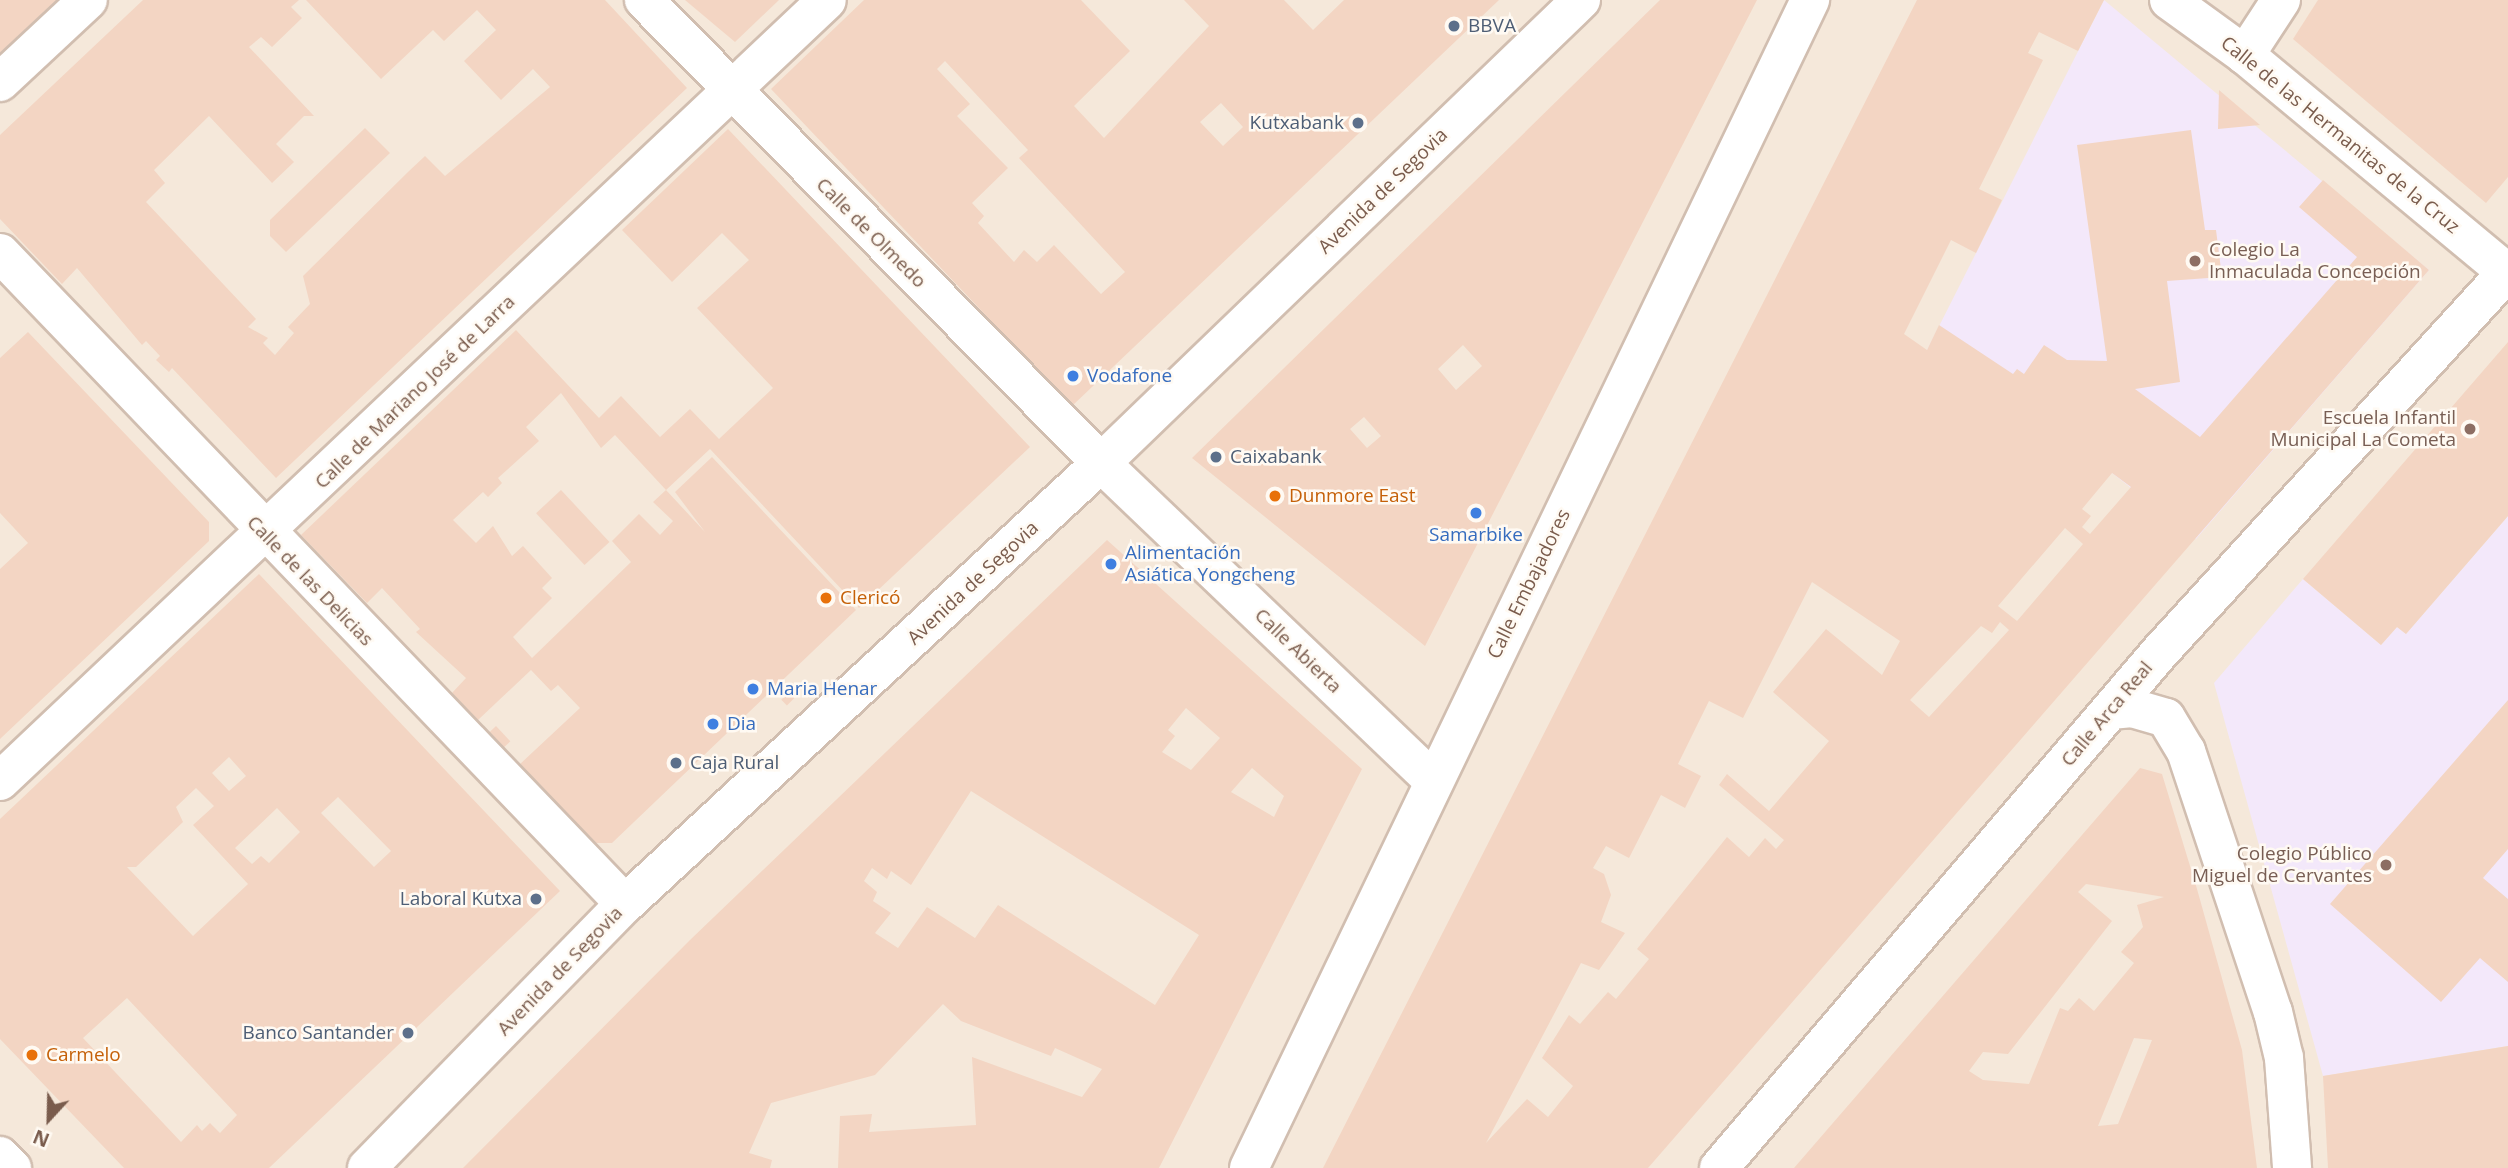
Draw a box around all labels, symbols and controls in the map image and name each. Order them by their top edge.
place label: BBVA [1468,15,1516,37]
marker: BBVA [1446,18,1462,34]
street label: Calle de las Hermanitas de la Cruz [2216,32,2464,238]
place label: Kutxabank [1250,112,1344,134]
marker: Kutxabank [1350,115,1366,131]
street label: Avenida de Segovia [1314,124,1452,258]
street label: Calle de Olmedo [811,173,931,293]
place label: Colegio La Inmaculada Concepción [2209,239,2421,283]
marker: Colegio La Inmaculada Concepción [2187,253,2203,269]
street label: Calle de Mariano José de Larra [310,290,520,494]
place label: Vodafone [1087,365,1172,387]
marker: Vodafone [1065,368,1081,384]
place label: Escuela Infantil Municipal La Cometa [2271,407,2456,451]
marker: Escuela Infantil Municipal La Cometa [2462,421,2478,437]
place label: Caixabank [1230,446,1322,468]
marker: Caixabank [1208,449,1224,465]
place label: Dunmore East [1289,485,1415,507]
marker: Dunmore East [1267,488,1283,504]
marker: Samarbike [1468,505,1484,521]
street label: Calle Embajadores [1483,505,1575,663]
street label: Calle de las Delicias [242,511,378,651]
street label: Avenida de Segovia [903,516,1043,650]
place label: Samarbike [1429,524,1523,546]
place label: Alimentación Asiática Yongcheng [1125,542,1295,586]
marker: Alimentación Asiática Yongcheng [1103,556,1119,572]
place label: Clericó [840,587,901,609]
marker: Clericó [818,590,834,606]
street label: Calle Abierta [1250,604,1346,698]
street label: Calle Arca Real [2057,657,2157,771]
place label: Maria Henar [767,678,877,700]
marker: Maria Henar [745,681,761,697]
place label: Dia [727,713,756,735]
marker: Dia [705,716,721,732]
place label: Caja Rural [690,752,779,774]
marker: Caja Rural [668,755,684,771]
place label: Colegio Público Miguel de Cervantes [2192,843,2372,887]
marker: Colegio Público Miguel de Cervantes [2378,857,2394,873]
place label: Laboral Kutxa [400,888,522,910]
marker: Laboral Kutxa [528,891,544,907]
street label: Avenida de Segovia [493,902,627,1040]
place label: Banco Santander [242,1022,394,1044]
marker: Banco Santander [400,1025,416,1041]
place label: Carmelo [46,1044,121,1066]
marker: Carmelo [24,1047,40,1063]
north arrow [14,1084,84,1154]
text: N [29,1124,53,1153]

